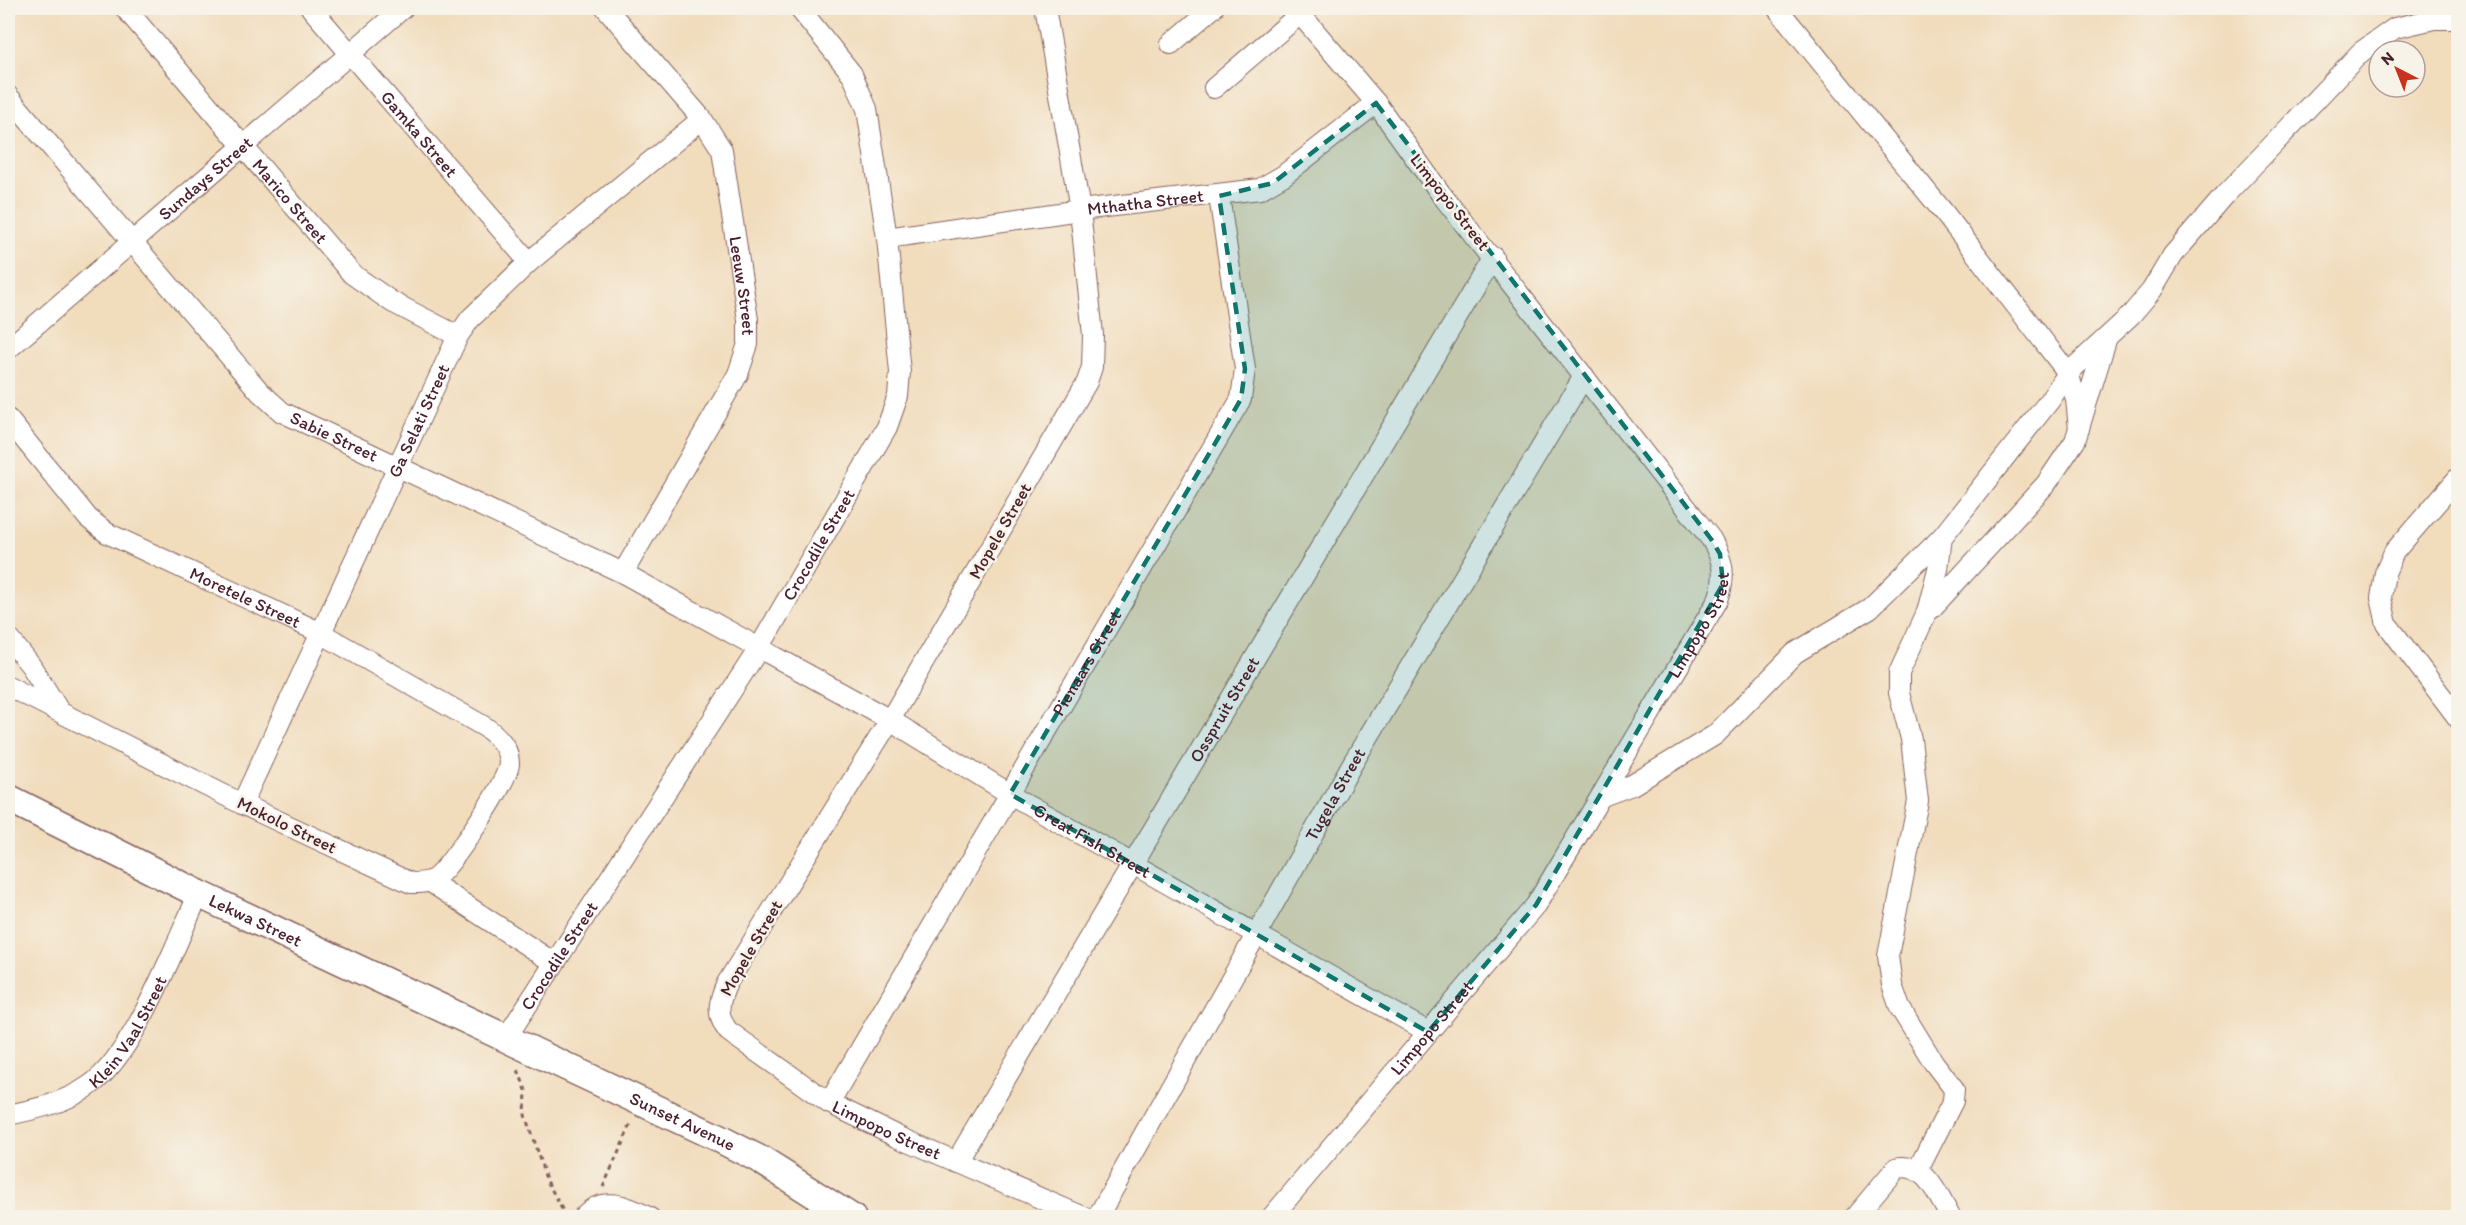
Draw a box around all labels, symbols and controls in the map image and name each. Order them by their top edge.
north arrow [2367,39,2427,99]
text: N [2377,48,2398,69]
street label: Gamka Street [376,86,463,182]
street label: Sundays Street [154,132,257,225]
street label: Limpopo Street [1405,149,1495,255]
street label: Marico Street [248,154,332,248]
street label: Mthatha Street [1086,185,1205,220]
street label: Leeuw Street [724,234,759,336]
street label: Ga Selati Street [383,360,455,481]
street label: Sabie Street [287,407,382,467]
street label: Mopele Street [964,479,1036,583]
street label: Crocodile Street [778,485,860,605]
street label: Moretele Street [186,562,304,633]
street label: Limpopo Street [1663,572,1734,682]
street label: Pienaars Street [1047,606,1126,720]
street label: Osspruit Street [1185,653,1264,767]
street label: Tugela Street [1300,744,1370,845]
street label: Mokolo Street [234,791,341,859]
street label: Great Fish Street [1030,799,1155,883]
street label: Lekwa Street [205,889,306,952]
street label: Mopele Street [715,896,787,1000]
street label: Crocodile Street [516,897,603,1014]
street label: Klein Vaal Street [84,972,172,1093]
street label: Limpopo Street [1386,976,1478,1080]
street label: Sunset Avenue [626,1087,739,1156]
street label: Limpopo Street [829,1095,944,1165]

